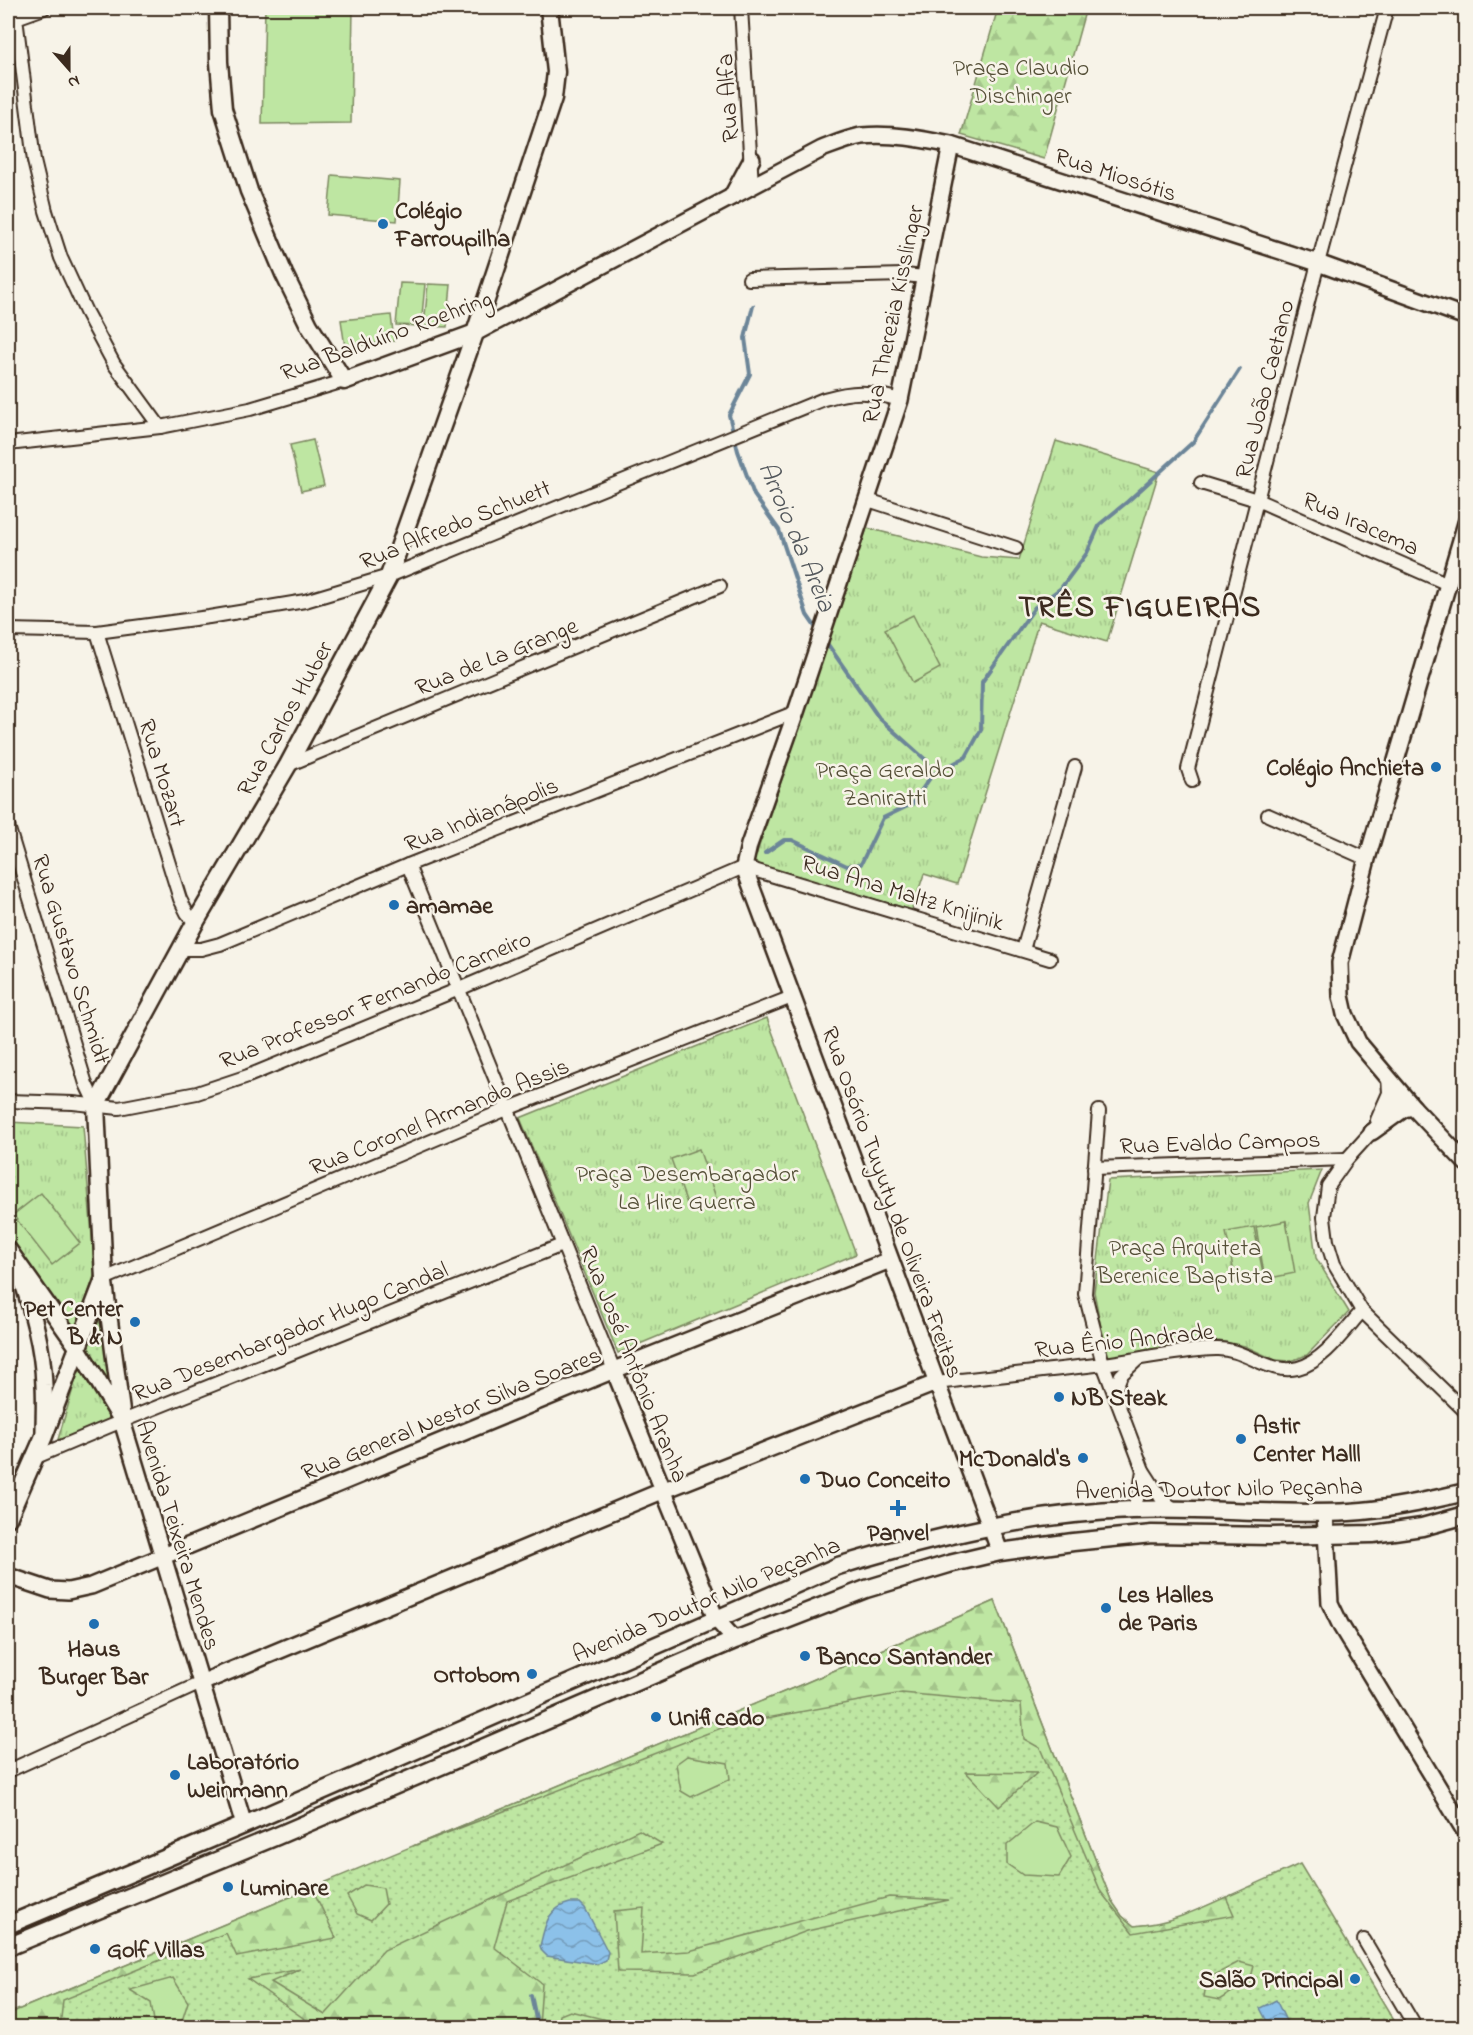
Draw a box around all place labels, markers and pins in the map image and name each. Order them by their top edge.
place label: Colégio Farroupilha [394,195,510,258]
marker: Colégio Farroupilha [376,217,390,231]
place label: Colégio Anchieta [1266,752,1424,788]
marker: Colégio Anchieta [1429,760,1443,774]
place label: amamae [406,890,494,925]
marker: amamae [387,898,401,912]
place label: Pet Center B & N [24,1293,124,1356]
marker: Pet Center B & N [128,1315,142,1329]
place label: NB Steak [1071,1382,1168,1417]
marker: NB Steak [1052,1390,1066,1404]
place label: Astir Center Malll [1253,1410,1361,1473]
marker: Astir Center Malll [1234,1432,1248,1446]
place label: McDonald's [959,1443,1071,1478]
marker: McDonald's [1076,1451,1090,1465]
place label: Duo Conceito [816,1464,951,1499]
marker: Duo Conceito [798,1472,812,1486]
marker: Panvel [891,1501,905,1515]
place label: Panvel [867,1517,929,1552]
place label: Les Halles de Paris [1118,1579,1214,1642]
marker: Les Halles de Paris [1099,1601,1113,1615]
marker: Haus Burger Bar [87,1617,101,1631]
place label: Haus Burger Bar [39,1633,149,1697]
place label: Banco Santander [816,1641,992,1676]
marker: Banco Santander [798,1649,812,1663]
place label: Ortobom [433,1659,520,1694]
marker: Ortobom [525,1667,539,1681]
place label: Unificado [668,1702,764,1737]
marker: Unificado [649,1710,663,1724]
place label: Laboratório Weinmann [187,1746,299,1809]
marker: Laboratório Weinmann [168,1768,182,1782]
place label: Luminare [240,1872,330,1907]
marker: Luminare [221,1880,235,1894]
place label: Golf Villas [107,1934,205,1969]
marker: Golf Villas [88,1942,102,1956]
place label: Salão Principal [1199,1964,1343,1999]
marker: Salão Principal [1348,1972,1362,1986]

